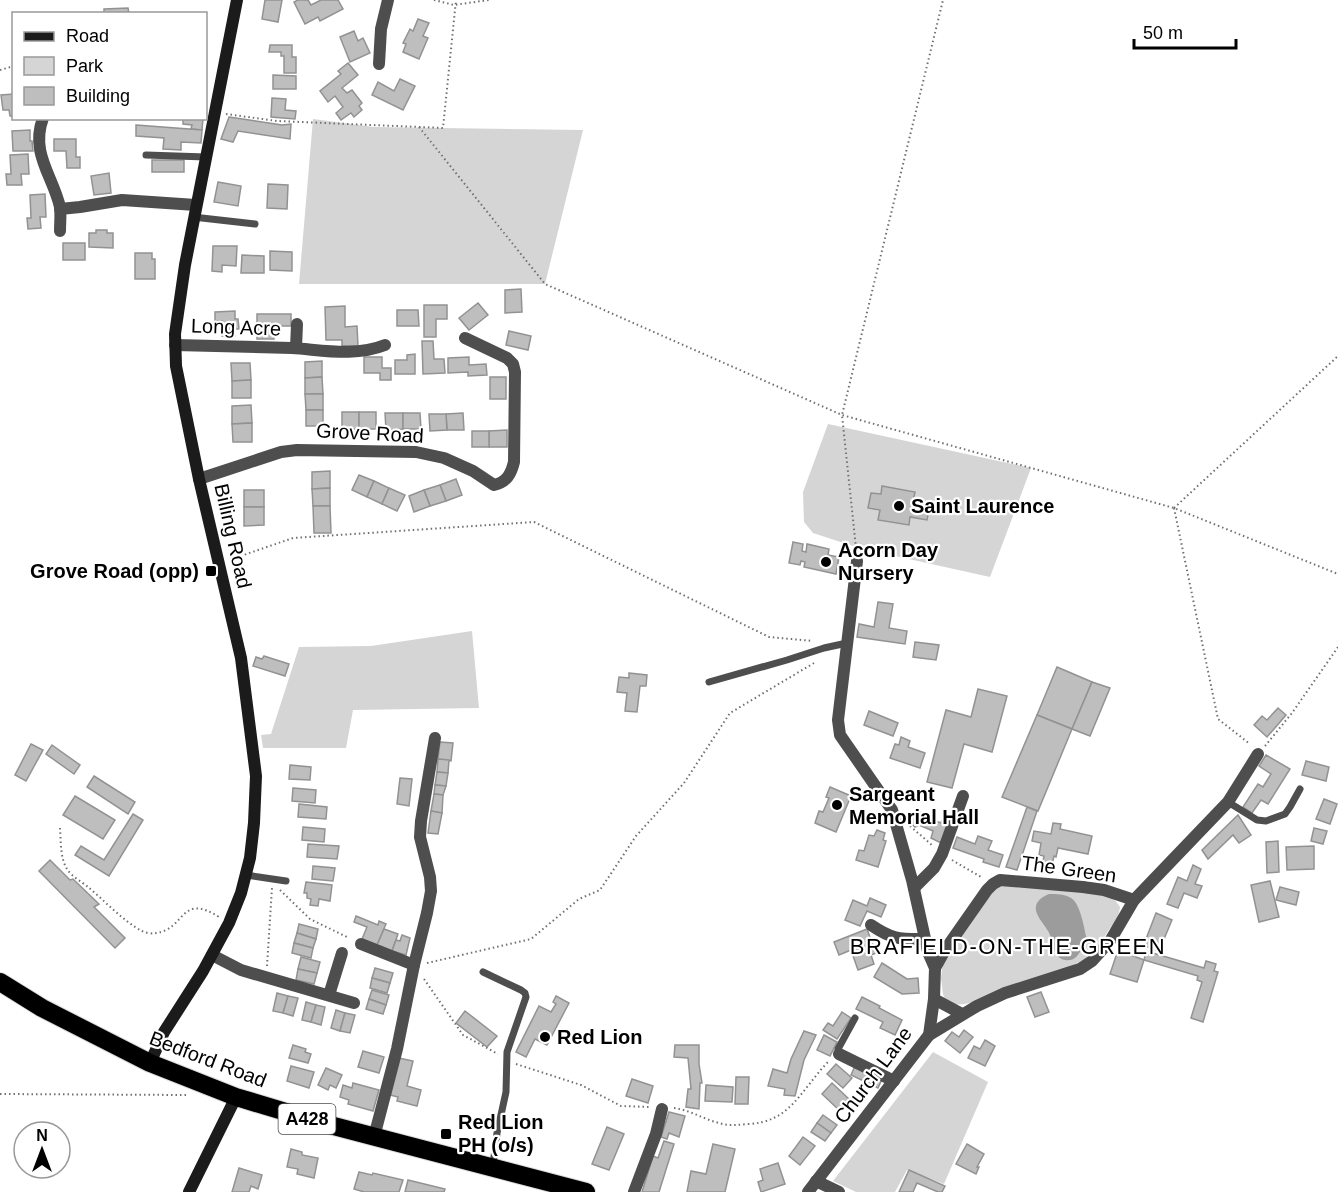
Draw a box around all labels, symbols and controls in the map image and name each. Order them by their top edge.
legend [12,12,207,120]
scale bar [1134,12,1236,50]
text: 50 m [1143,23,1183,43]
text: Road [66,26,109,46]
text: Park [66,56,104,76]
text: Building [66,86,130,106]
street label: Long Acre [191,314,281,340]
street label: Grove Road [316,419,424,447]
street label: Billing Road [210,482,256,590]
place label: Saint Laurence [911,495,1054,517]
marker: Saint Laurence [892,499,906,513]
place label: Acorn Day Nursery [838,539,939,584]
marker: Acorn Day Nursery [819,555,833,569]
place label: Grove Road (opp) [30,560,199,582]
marker: Grove Road (opp) [204,564,218,578]
place label: Sargeant Memorial Hall [849,783,979,828]
marker: Sargeant Memorial Hall [830,798,844,812]
street label: The Green [1020,851,1118,887]
district label: BRAFIELD-ON-THE-GREEN [850,934,1166,959]
street label: Church Lane [830,1023,916,1127]
place label: Red Lion [557,1026,643,1048]
street label: Bedford Road [146,1027,270,1091]
marker: Red Lion [538,1030,552,1044]
road number: A428 [278,1104,336,1134]
place label: Red Lion PH (o/s) [458,1111,544,1156]
north arrow [12,1120,72,1180]
text: N [36,1127,48,1144]
marker: Red Lion PH (o/s) [439,1127,453,1141]

